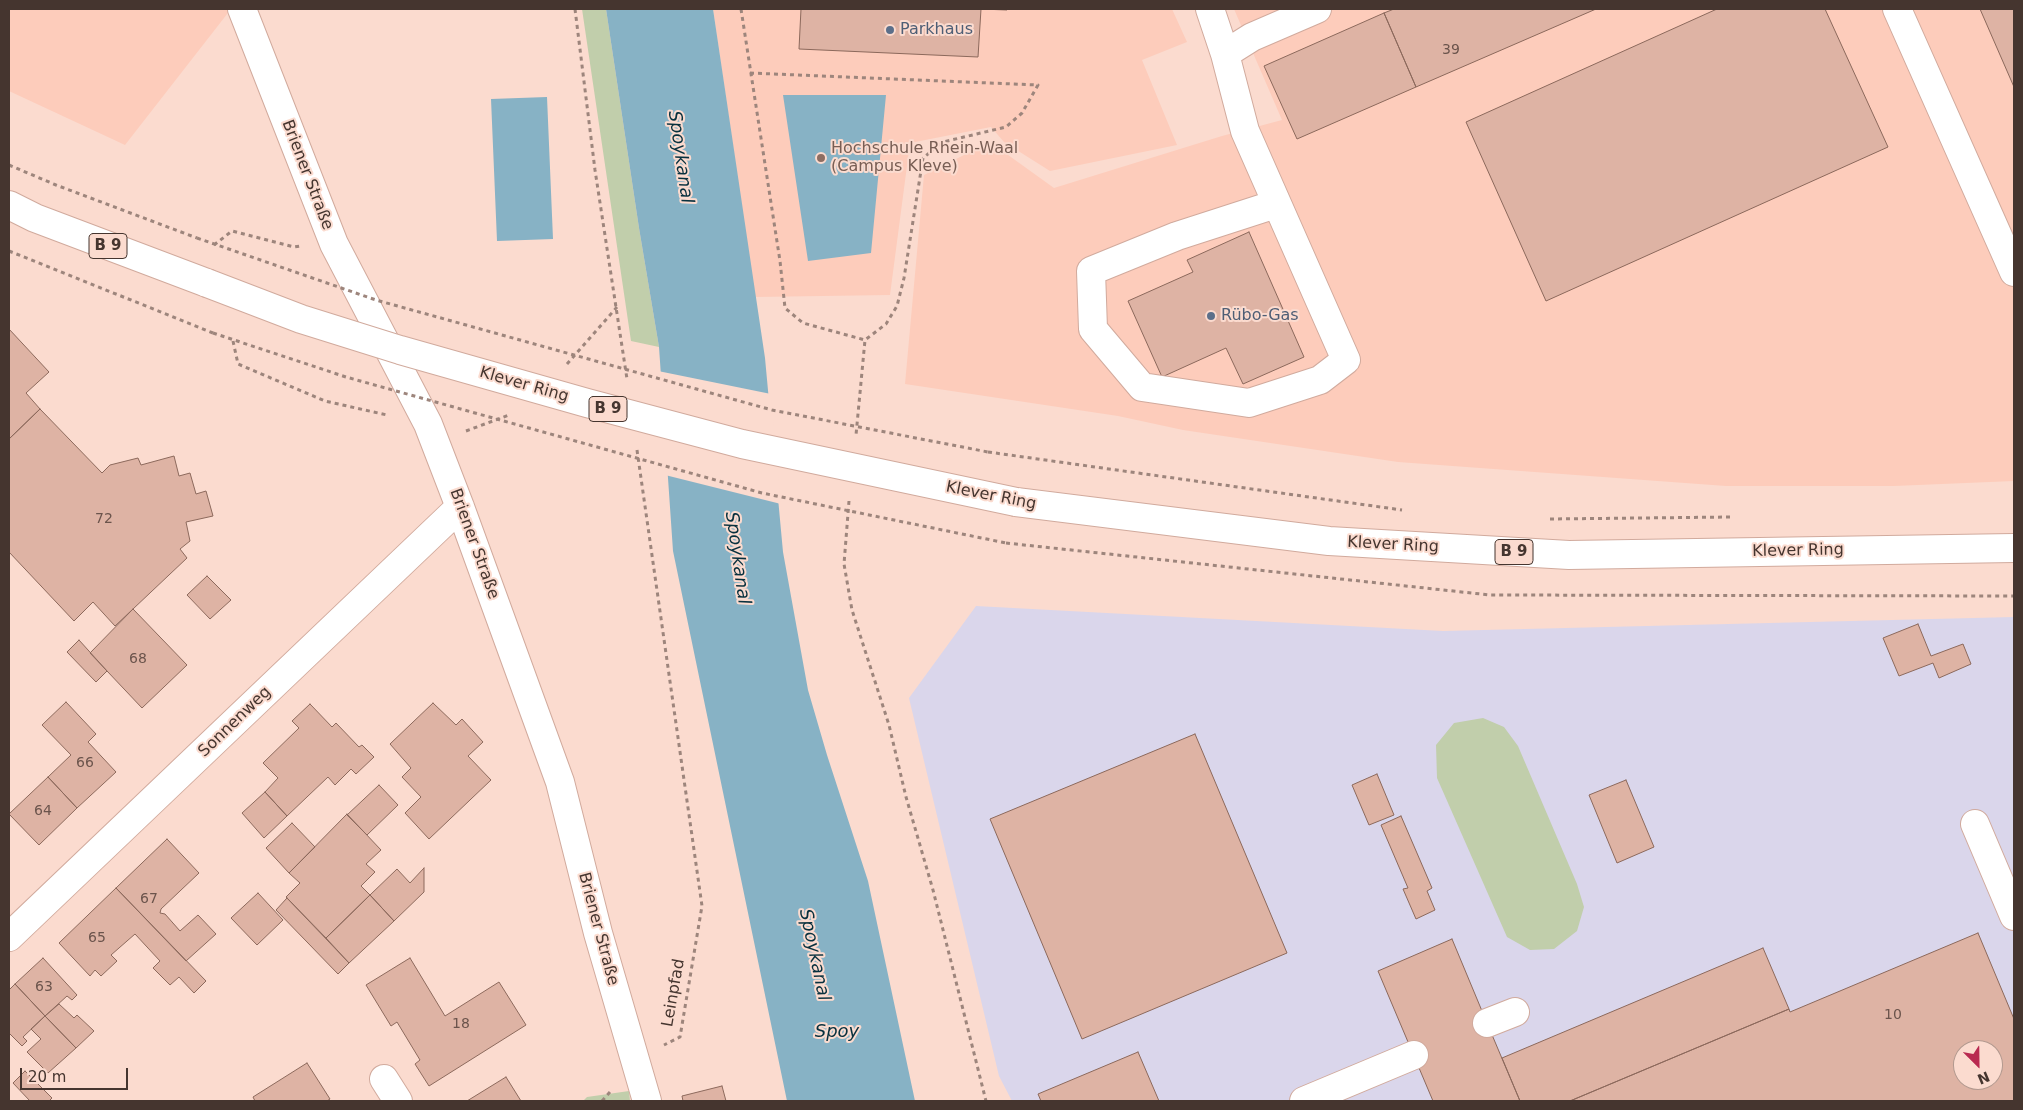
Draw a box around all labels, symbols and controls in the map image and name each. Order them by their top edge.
place label: Parkhaus [900,20,973,40]
marker: Parkhaus [884,24,896,36]
house number: 39 [1442,42,1460,58]
water label: Spoykanal [663,109,697,205]
street label: Briener Straße [277,117,337,233]
place label: Hochschule Rhein-Waal (Campus Kleve) [831,139,1018,177]
marker: Hochschule Rhein-Waal (Campus Kleve) [815,152,827,164]
road number: B 9 [89,234,127,258]
place label: Rübo-Gas [1221,306,1299,326]
marker: Rübo-Gas [1205,310,1217,322]
street label: Klever Ring [477,363,571,407]
road number: B 9 [589,396,627,422]
street label: Klever Ring [944,478,1038,514]
street label: Briener Straße [445,486,503,602]
water label: Spoykanal [720,510,754,606]
house number: 72 [95,511,113,527]
street label: Klever Ring [1347,533,1439,557]
road number: B 9 [1495,540,1533,564]
street label: Klever Ring [1752,541,1844,561]
house number: 68 [129,651,147,667]
street label: Sonnenweg [195,683,275,761]
house number: 66 [76,755,94,771]
house number: 64 [34,803,52,819]
street label: Briener Straße [574,870,622,988]
house number: 67 [140,891,158,907]
water label: Spoykanal [794,907,834,1003]
house number: 65 [88,930,106,946]
street label: Leinpfad [659,957,689,1029]
house number: 63 [35,979,53,995]
house number: 10 [1884,1007,1902,1023]
house number: 18 [452,1016,470,1032]
water label: Spoy [815,1021,859,1043]
north arrow [1953,1040,2003,1090]
scale bar [22,1058,130,1090]
text: 20 m [28,1068,66,1086]
text: N [1975,1068,1992,1088]

